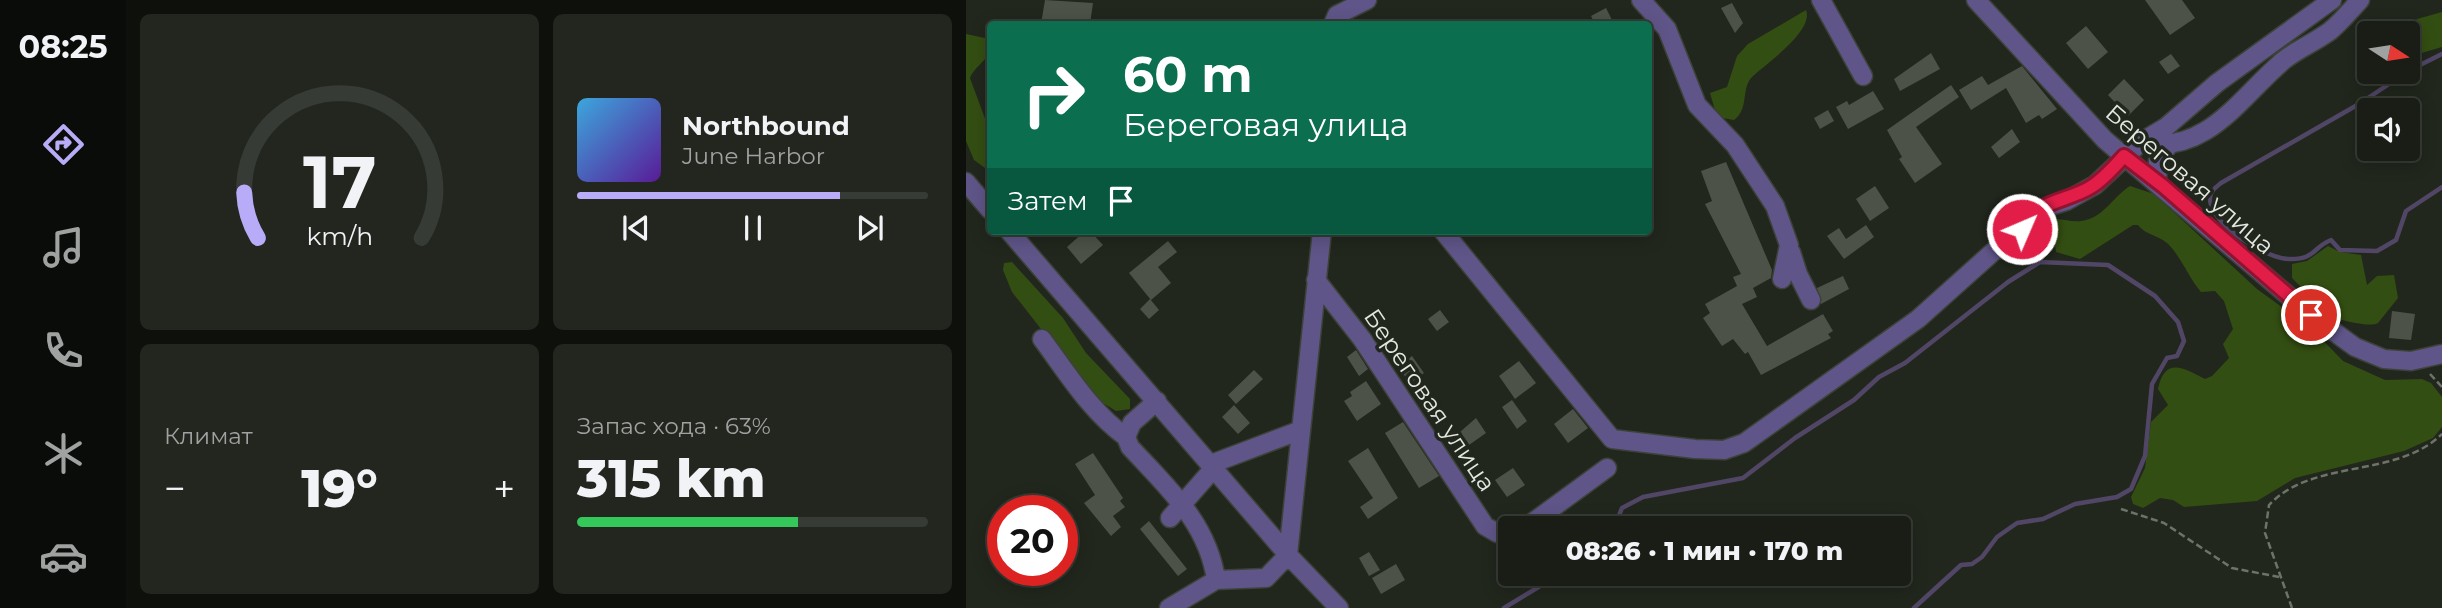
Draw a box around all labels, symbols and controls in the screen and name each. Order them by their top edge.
north arrow [2357,21,2420,84]
map controls [2357,21,2420,161]
text: 08:25 [18,27,108,66]
text: 60 m [1123,45,1253,104]
icon: right [1008,49,1099,140]
street label: Береговая улица [2100,98,2280,260]
button: sound [2357,98,2420,161]
text: Береговая улица [1123,105,1408,144]
text: Northbound [682,110,850,142]
icon: directions [39,120,88,169]
text: 17 [303,139,376,227]
text: June Harbor [682,142,825,170]
icon: arrive [1102,182,1140,220]
text: Затем [1008,185,1088,217]
position arrow [1985,192,2059,266]
icon: previous [617,209,655,247]
icon: pause [734,209,772,247]
icon: next [851,209,889,247]
text: km/h [306,221,373,251]
icon: music [39,223,88,272]
pin [2281,285,2341,345]
icon: arrive [2292,296,2330,334]
street label: Береговая улица [1358,303,1502,497]
icon: phone [39,326,88,375]
text: Запас хода · 63% [577,412,771,440]
text: Климат [164,422,253,450]
icon: climate [39,429,88,478]
text: 315 km [577,447,766,510]
text: 19° [301,457,378,520]
text: − [164,465,186,512]
text: + [493,465,515,512]
speed limit sign: 20 [987,495,1078,586]
icon: car [39,532,88,581]
text: 08:26 · 1 мин · 170 m [1566,535,1843,567]

